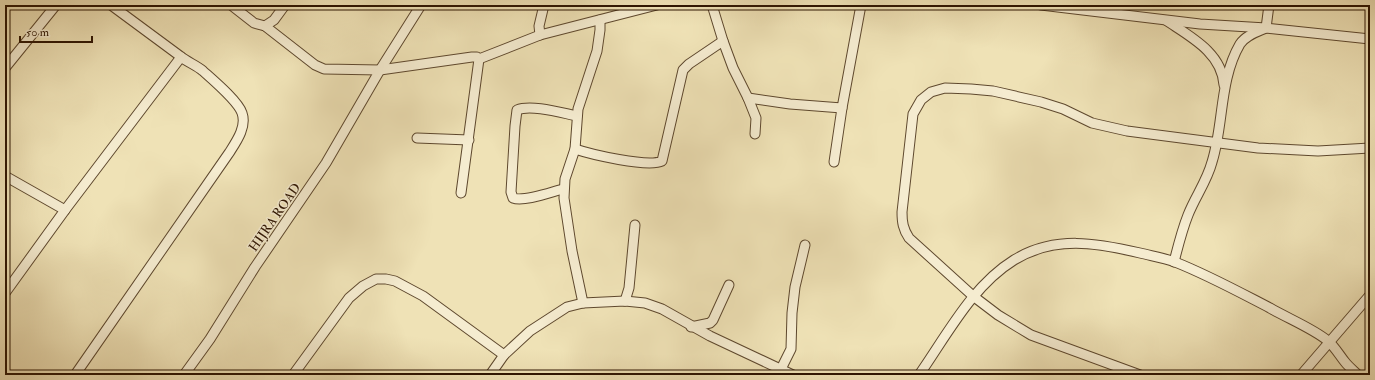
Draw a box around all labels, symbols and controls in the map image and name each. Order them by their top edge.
scale bar [20,18,92,44]
text: 50 m [26,25,50,40]
street label: HIJRA ROAD [245,180,304,255]

